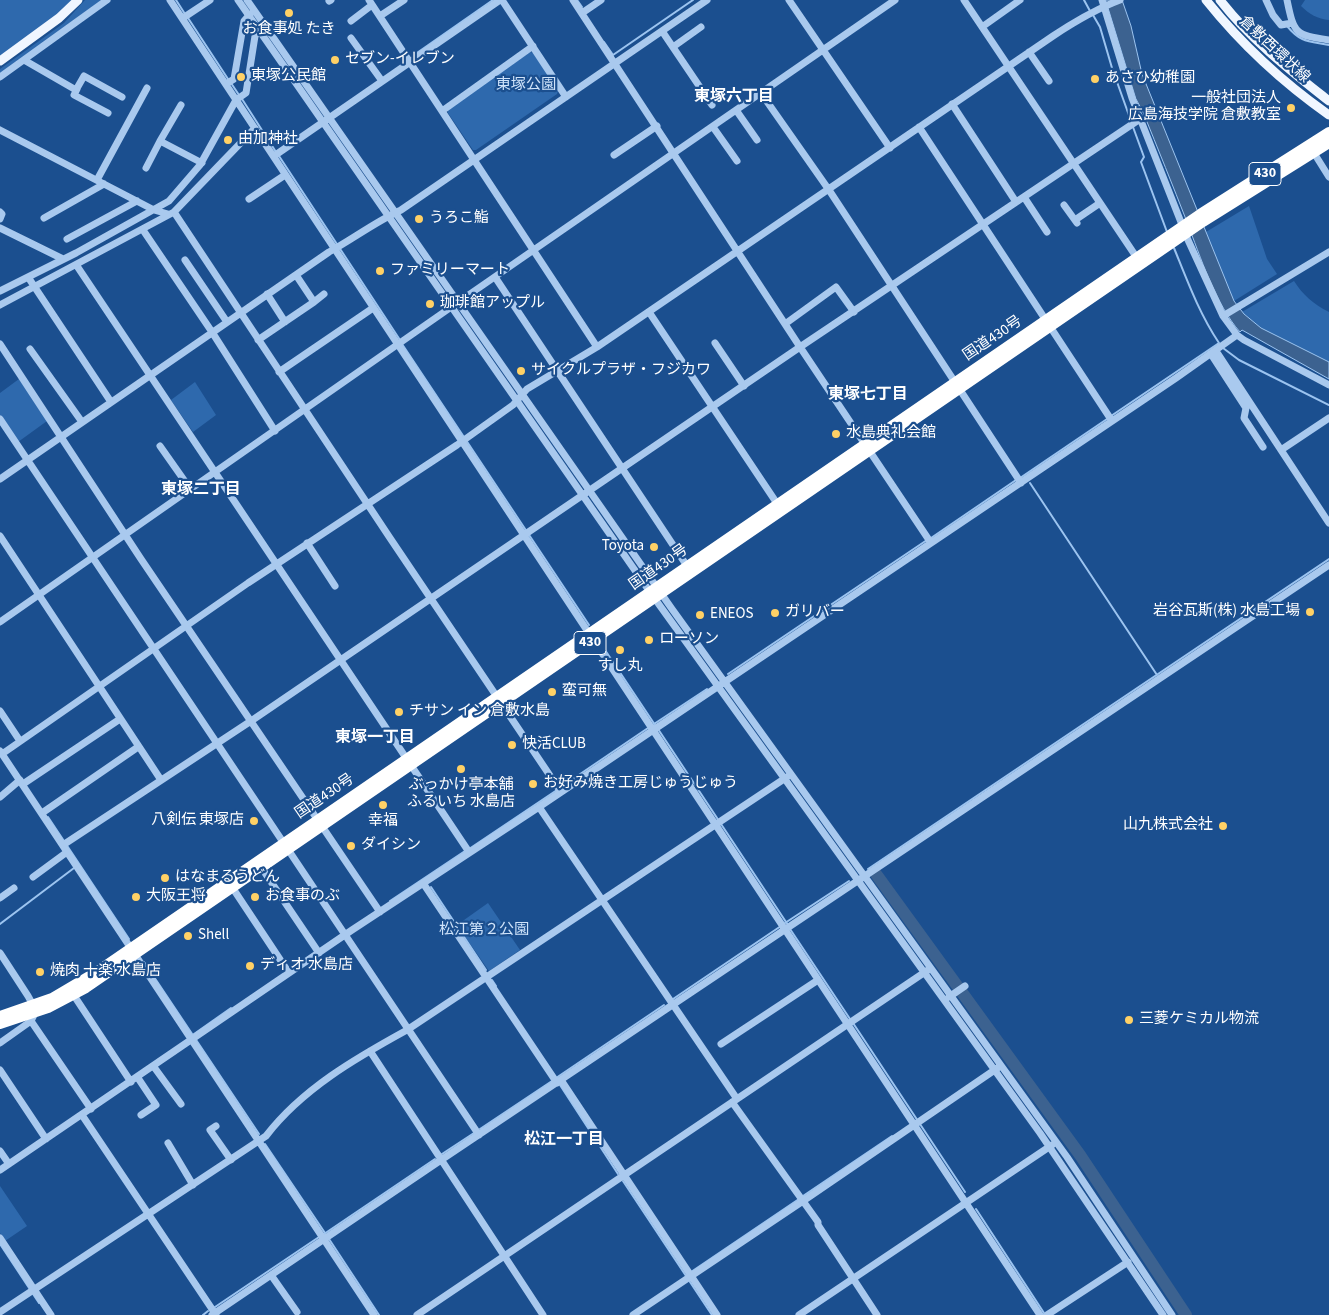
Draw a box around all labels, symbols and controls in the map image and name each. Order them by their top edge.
marker: お食事処 たき [283,7,295,19]
street label: 倉敷西環状線 [1235,13,1313,87]
place label: お食事処 たき [243,21,335,39]
place label: セブン-イレブン [345,51,455,69]
marker: セブン-イレブン [329,54,341,66]
place label: 東塚公民館 [251,68,326,86]
place label: あさひ幼稚園 [1105,70,1195,88]
marker: 東塚公民館 [235,71,247,83]
marker: あさひ幼稚園 [1089,73,1101,85]
park label: 東塚公園 [496,77,556,95]
district label: 東塚六丁目 [694,87,774,107]
place label: 一般社団法人 広島海技学院 倉敷教室 [1128,90,1281,125]
marker: 一般社団法人 広島海技学院 倉敷教室 [1285,102,1297,114]
place label: 由加神社 [238,131,298,149]
marker: 由加神社 [222,134,234,146]
road number: 430 [1249,162,1281,185]
place label: うろこ鮨 [429,210,489,228]
marker: うろこ鮨 [413,213,425,225]
place label: ファミリーマート [390,262,510,280]
marker: ファミリーマート [374,265,386,277]
place label: 珈琲館アップル [440,295,545,313]
marker: 珈琲館アップル [424,298,436,310]
street label: 国道430号 [960,313,1026,365]
place label: サイクルプラザ・フジカワ [531,362,711,380]
marker: サイクルプラザ・フジカワ [515,365,527,377]
district label: 東塚七丁目 [828,385,908,405]
place label: 水島典礼会館 [846,425,936,443]
marker: 水島典礼会館 [830,428,842,440]
district label: 東塚二丁目 [161,480,241,500]
place label: Toyota [602,538,644,556]
street label: 国道430号 [626,541,692,595]
marker: Toyota [648,541,660,553]
place label: 岩谷瓦斯(株) 水島工場 [1153,603,1300,621]
place label: ガリバー [785,604,845,622]
place label: ENEOS [710,606,753,624]
marker: 岩谷瓦斯(株) 水島工場 [1304,606,1316,618]
marker: ガリバー [769,607,781,619]
marker: ENEOS [694,609,706,621]
place label: ローソン [659,631,719,649]
road number: 430 [574,632,606,654]
marker: ローソン [643,634,655,646]
marker: すし丸 [614,644,626,656]
place label: すし丸 [598,658,642,676]
place label: 蛮可無 [562,683,607,701]
marker: 蛮可無 [546,686,558,698]
place label: チサン イン 倉敷水島 [409,703,550,721]
marker: チサン イン 倉敷水島 [393,706,405,718]
district label: 東塚一丁目 [335,728,415,748]
place label: 快活CLUB [522,736,586,754]
marker: 快活CLUB [506,739,518,751]
marker: ぶっかけ亭本舗 ふるいち 水島店 [455,763,467,775]
street label: 国道430号 [292,771,358,823]
place label: お好み焼き工房じゅうじゅう [543,775,738,793]
place label: ぶっかけ亭本舗 ふるいち 水島店 [407,777,515,812]
marker: お好み焼き工房じゅうじゅう [527,778,539,790]
marker: 幸福 [377,799,389,811]
place label: 八剣伝 東塚店 [151,812,244,830]
place label: 幸福 [368,813,398,831]
marker: 八剣伝 東塚店 [248,815,260,827]
place label: 山九株式会社 [1123,817,1213,835]
marker: 山九株式会社 [1217,820,1229,832]
place label: ダイシン [361,837,421,855]
marker: ダイシン [345,840,357,852]
place label: はなまるうどん [175,869,280,887]
marker: はなまるうどん [159,872,171,884]
place label: 大阪王将 [146,888,206,906]
place label: お食事のぶ [265,888,340,906]
marker: 大阪王将 [130,891,142,903]
marker: お食事のぶ [249,891,261,903]
park label: 松江第２公園 [439,922,529,940]
place label: Shell [198,927,229,945]
marker: Shell [182,930,194,942]
place label: ディオ 水島店 [260,957,353,975]
marker: ディオ 水島店 [244,960,256,972]
place label: 焼肉 十楽 水島店 [50,963,161,981]
marker: 焼肉 十楽 水島店 [34,966,46,978]
place label: 三菱ケミカル物流 [1139,1011,1259,1029]
marker: 三菱ケミカル物流 [1123,1014,1135,1026]
district label: 松江一丁目 [524,1130,604,1150]

